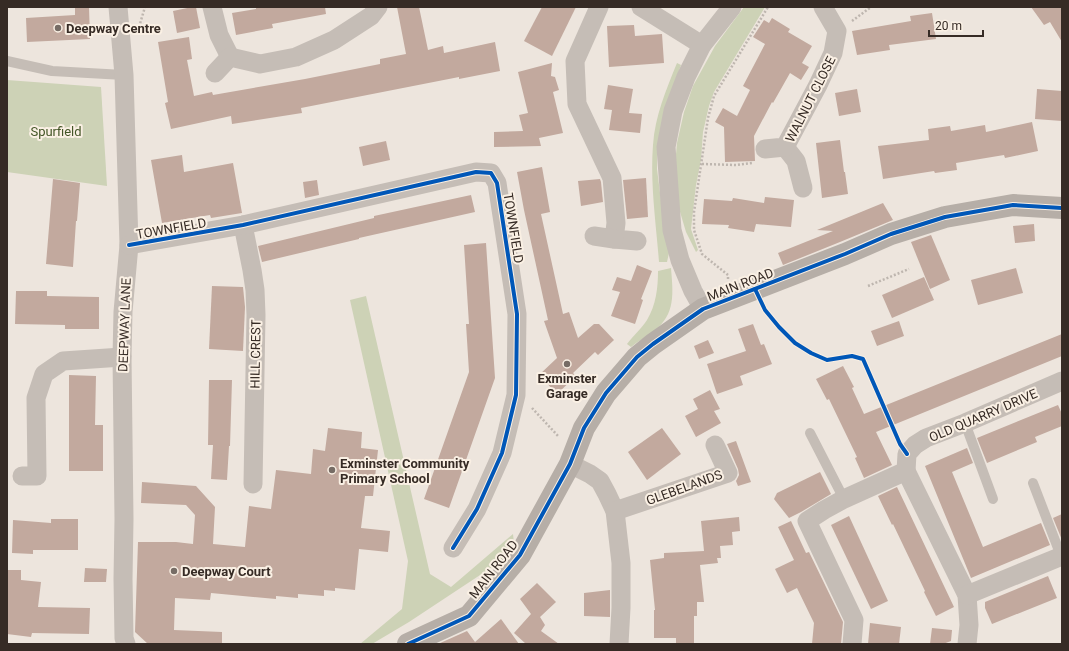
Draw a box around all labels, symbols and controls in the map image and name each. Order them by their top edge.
scale bar [929,12,983,38]
text: 20 m [935,19,962,33]
place label: Deepway Centre [66,21,161,36]
marker: Deepway Centre [53,23,63,33]
street label: WALNUT CLOSE [782,54,839,145]
park label: Spurfield [30,124,82,139]
street label: TOWNFIELD [501,192,526,264]
street label: TOWNFIELD [135,215,207,242]
street label: MAIN ROAD [705,265,775,304]
street label: DEEPWAY LANE [115,278,134,372]
street label: HILL CREST [247,319,264,389]
marker: Exminster Garage [562,359,572,369]
place label: Exminster Garage [538,371,597,401]
street label: OLD QUARRY DRIVE [927,386,1039,445]
place label: Exminster Community Primary School [340,456,470,486]
marker: Exminster Community Primary School [327,465,337,475]
street label: GLEBELANDS [644,467,725,508]
street label: MAIN ROAD [466,537,521,601]
place label: Deepway Court [182,564,271,579]
marker: Deepway Court [169,566,179,576]

